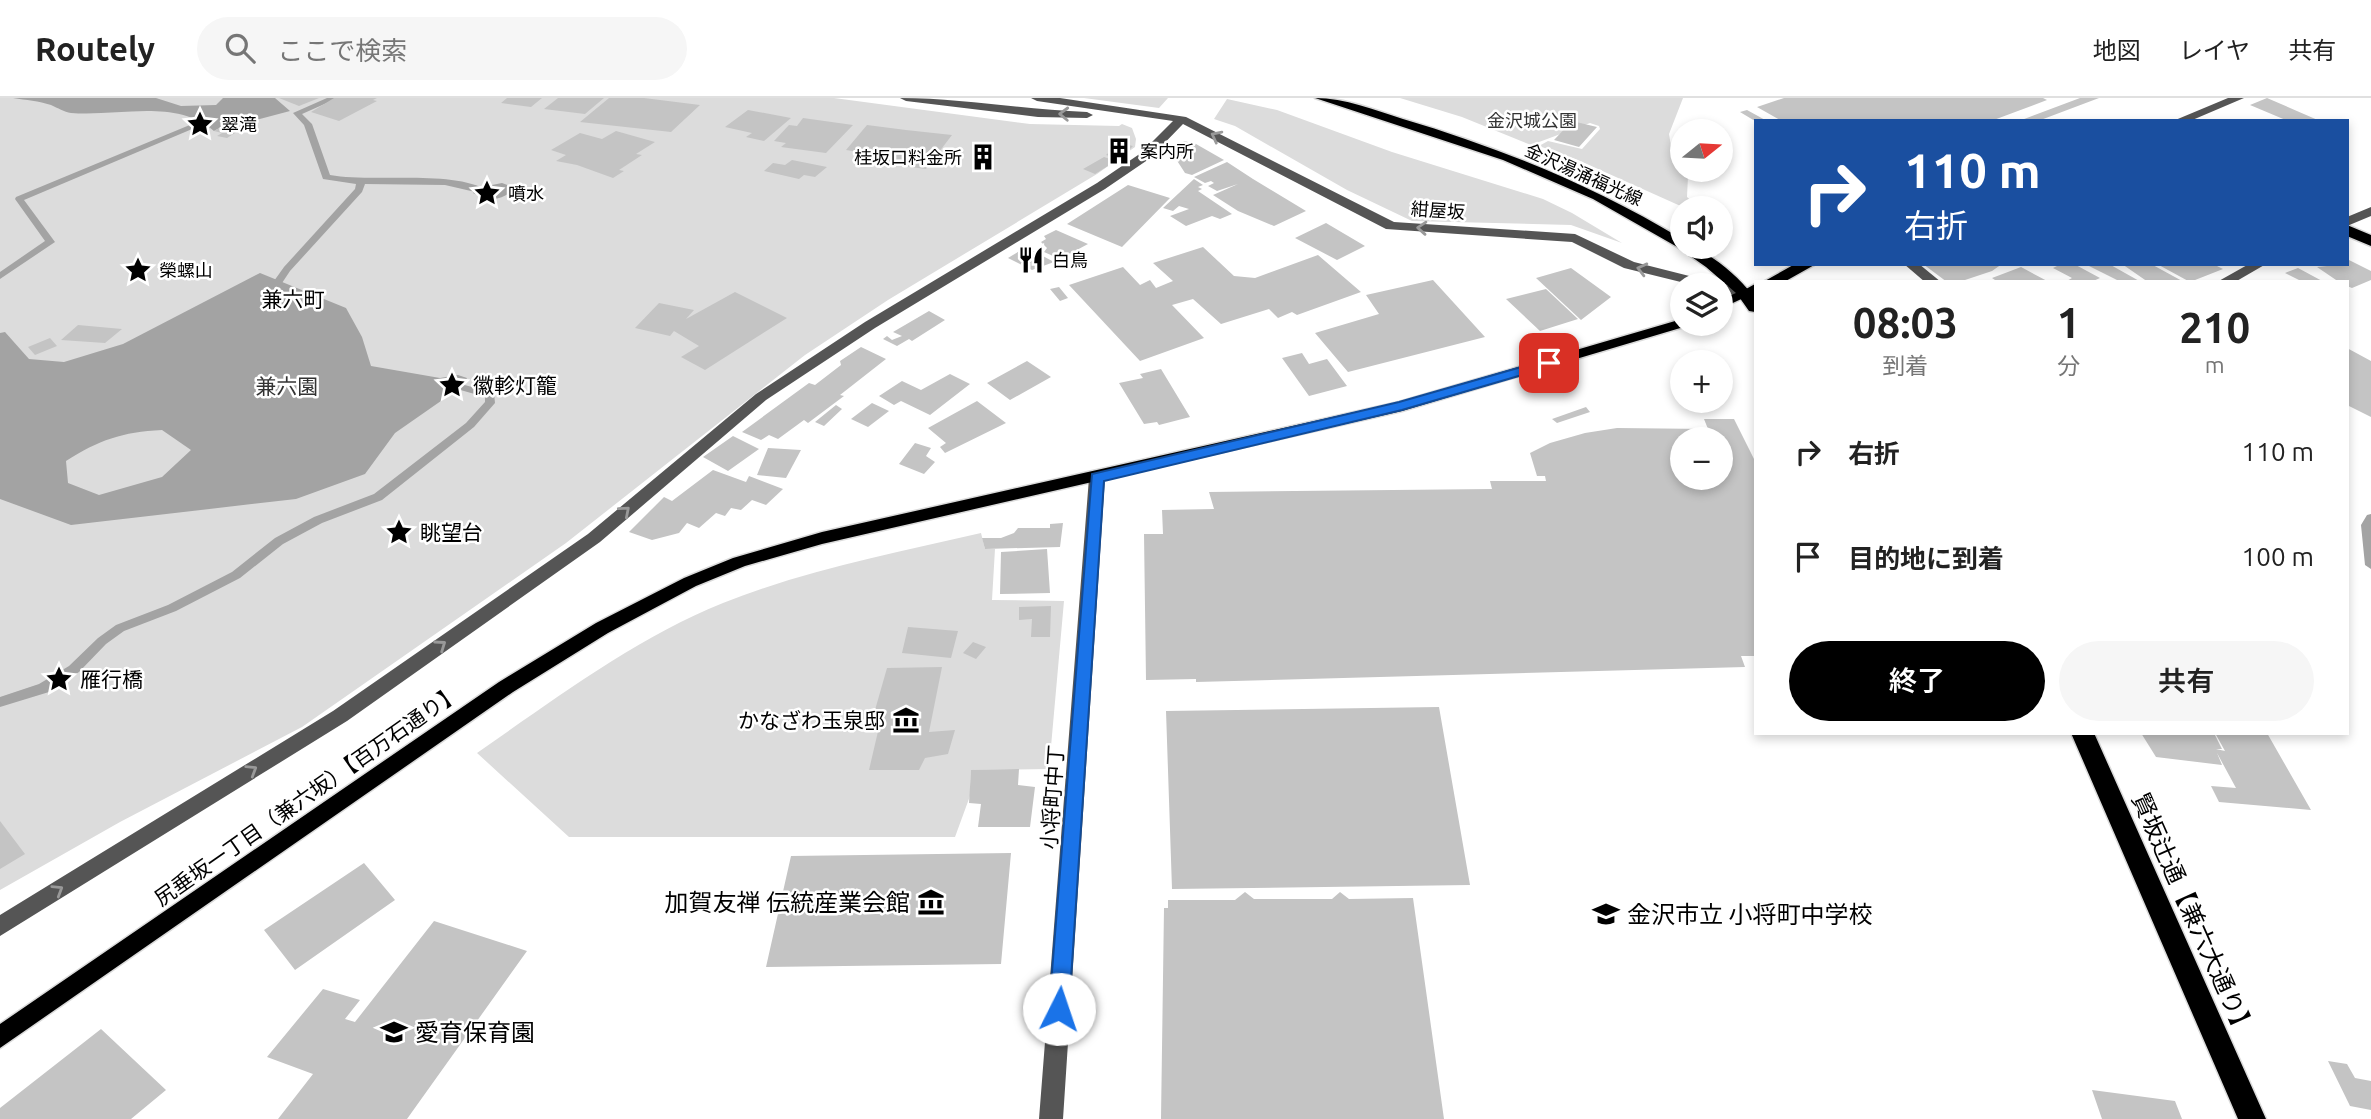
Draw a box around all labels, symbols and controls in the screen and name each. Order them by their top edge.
search box [197,17,687,80]
icon: search [221,29,259,67]
text: Routely [35,30,155,67]
text: ここで検索 [277,36,407,65]
text: 地図 [2093,37,2141,64]
text: レイヤ [2179,37,2250,64]
text: 共有 [2288,37,2336,64]
one-way arrow [1059,107,1070,122]
place icon: 翠滝 [185,109,215,139]
park label: 金沢城公園 [1487,110,1577,130]
place label: 翠滝 [221,114,257,134]
north arrow [1670,119,1732,182]
map controls [1670,119,1733,490]
one-way arrow [1211,131,1223,145]
building icon: 案内所 [1104,136,1134,166]
street label: 金沢湯涌福光線 [1522,139,1646,209]
place label: 案内所 [1140,141,1194,161]
building icon: 桂坂口料金所 [968,142,998,172]
text: 110 m [1904,142,2041,197]
place label: 桂坂口料金所 [854,147,962,167]
icon: right [1789,147,1880,238]
place icon: 噴水 [472,178,502,208]
place label: 噴水 [508,183,544,203]
button: sound [1670,196,1733,259]
street label: 紺屋坂 [1410,198,1466,222]
text: 右折 [1904,207,1968,243]
one-way arrow [1416,221,1427,236]
restaurant icon: 白鳥 [1016,245,1046,275]
place label: 白鳥 [1052,250,1088,270]
place icon: 榮螺山 [123,255,153,285]
place label: 榮螺山 [159,260,213,280]
one-way arrow [1636,263,1648,277]
button: layers [1670,273,1733,336]
district label: 兼六町 [262,287,325,311]
text: 08:03 [1853,299,1958,346]
text: 1 [2057,299,2080,346]
text: 210 [2179,304,2250,351]
pin [1519,333,1579,393]
icon: arrive [1530,344,1568,382]
button: + [1670,350,1733,413]
text: m [2205,352,2225,377]
text: 到着 [1882,353,1928,378]
text: 分 [2057,353,2080,378]
place icon: 徽軫灯籠 [437,370,467,400]
place label: 徽軫灯籠 [473,373,557,397]
park label: 兼六園 [256,374,319,398]
button: − [1670,427,1733,490]
icon: right [1789,433,1827,471]
text: 110 m [2242,437,2314,466]
text: 右折 [1848,439,1900,468]
one-way arrow [617,507,630,519]
place icon: 眺望台 [384,517,414,547]
place label: 眺望台 [420,520,483,544]
icon: arrive [1789,538,1827,576]
text: 100 m [2242,542,2314,571]
text: 目的地に到着 [1848,544,2004,573]
one-way arrow [433,641,446,653]
button: 終了 [1789,641,2045,721]
button: 共有 [2059,641,2314,721]
place icon: 雁行橋 [44,664,74,694]
place label: 雁行橋 [80,667,143,691]
street label: 尻垂坂一丁目（兼六坂）【百万石通り】 [150,680,464,910]
museum icon: かなざわ玉泉邸 [891,705,921,735]
place label: かなざわ玉泉邸 [738,708,885,732]
street label: 小将町中丁 [1036,744,1068,850]
one-way arrow [244,766,257,779]
street label: 賢坂辻通【兼六大通り】 [2127,789,2259,1041]
one-way arrow [50,885,63,898]
museum icon: 加賀友禅 伝統産業会館 [916,887,946,917]
place label: 加賀友禅 伝統産業会館 [665,889,910,916]
school or university icon: 金沢市立 小将町中学校 [1591,899,1621,929]
place label: 金沢市立 小将町中学校 [1627,901,1873,928]
position arrow [1022,972,1096,1046]
school or university icon: 愛育保育園 [379,1017,409,1047]
place label: 愛育保育園 [415,1019,535,1046]

